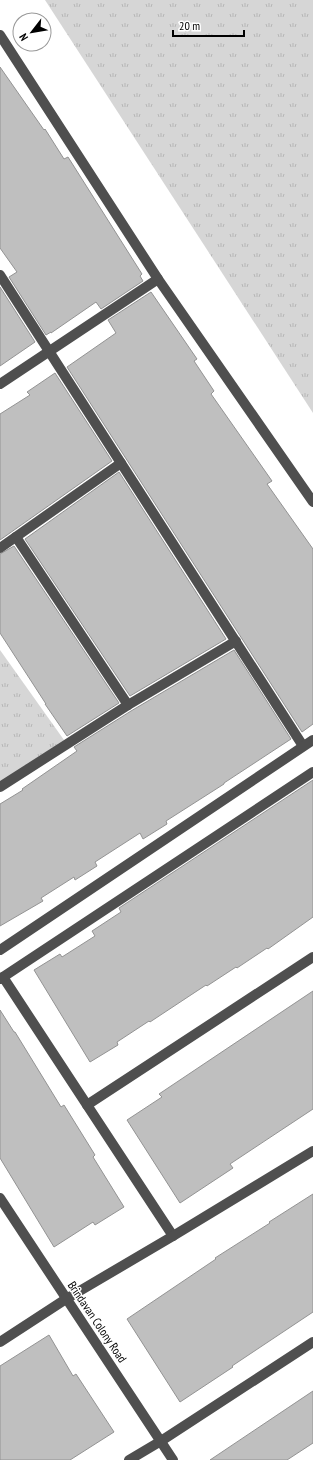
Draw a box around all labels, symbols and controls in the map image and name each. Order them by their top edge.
north arrow [12,12,52,52]
scale bar [173,12,244,38]
text: 20 m [179,18,200,33]
text: N [16,31,31,43]
street label: Brindavan Colony Road [65,1278,130,1365]

